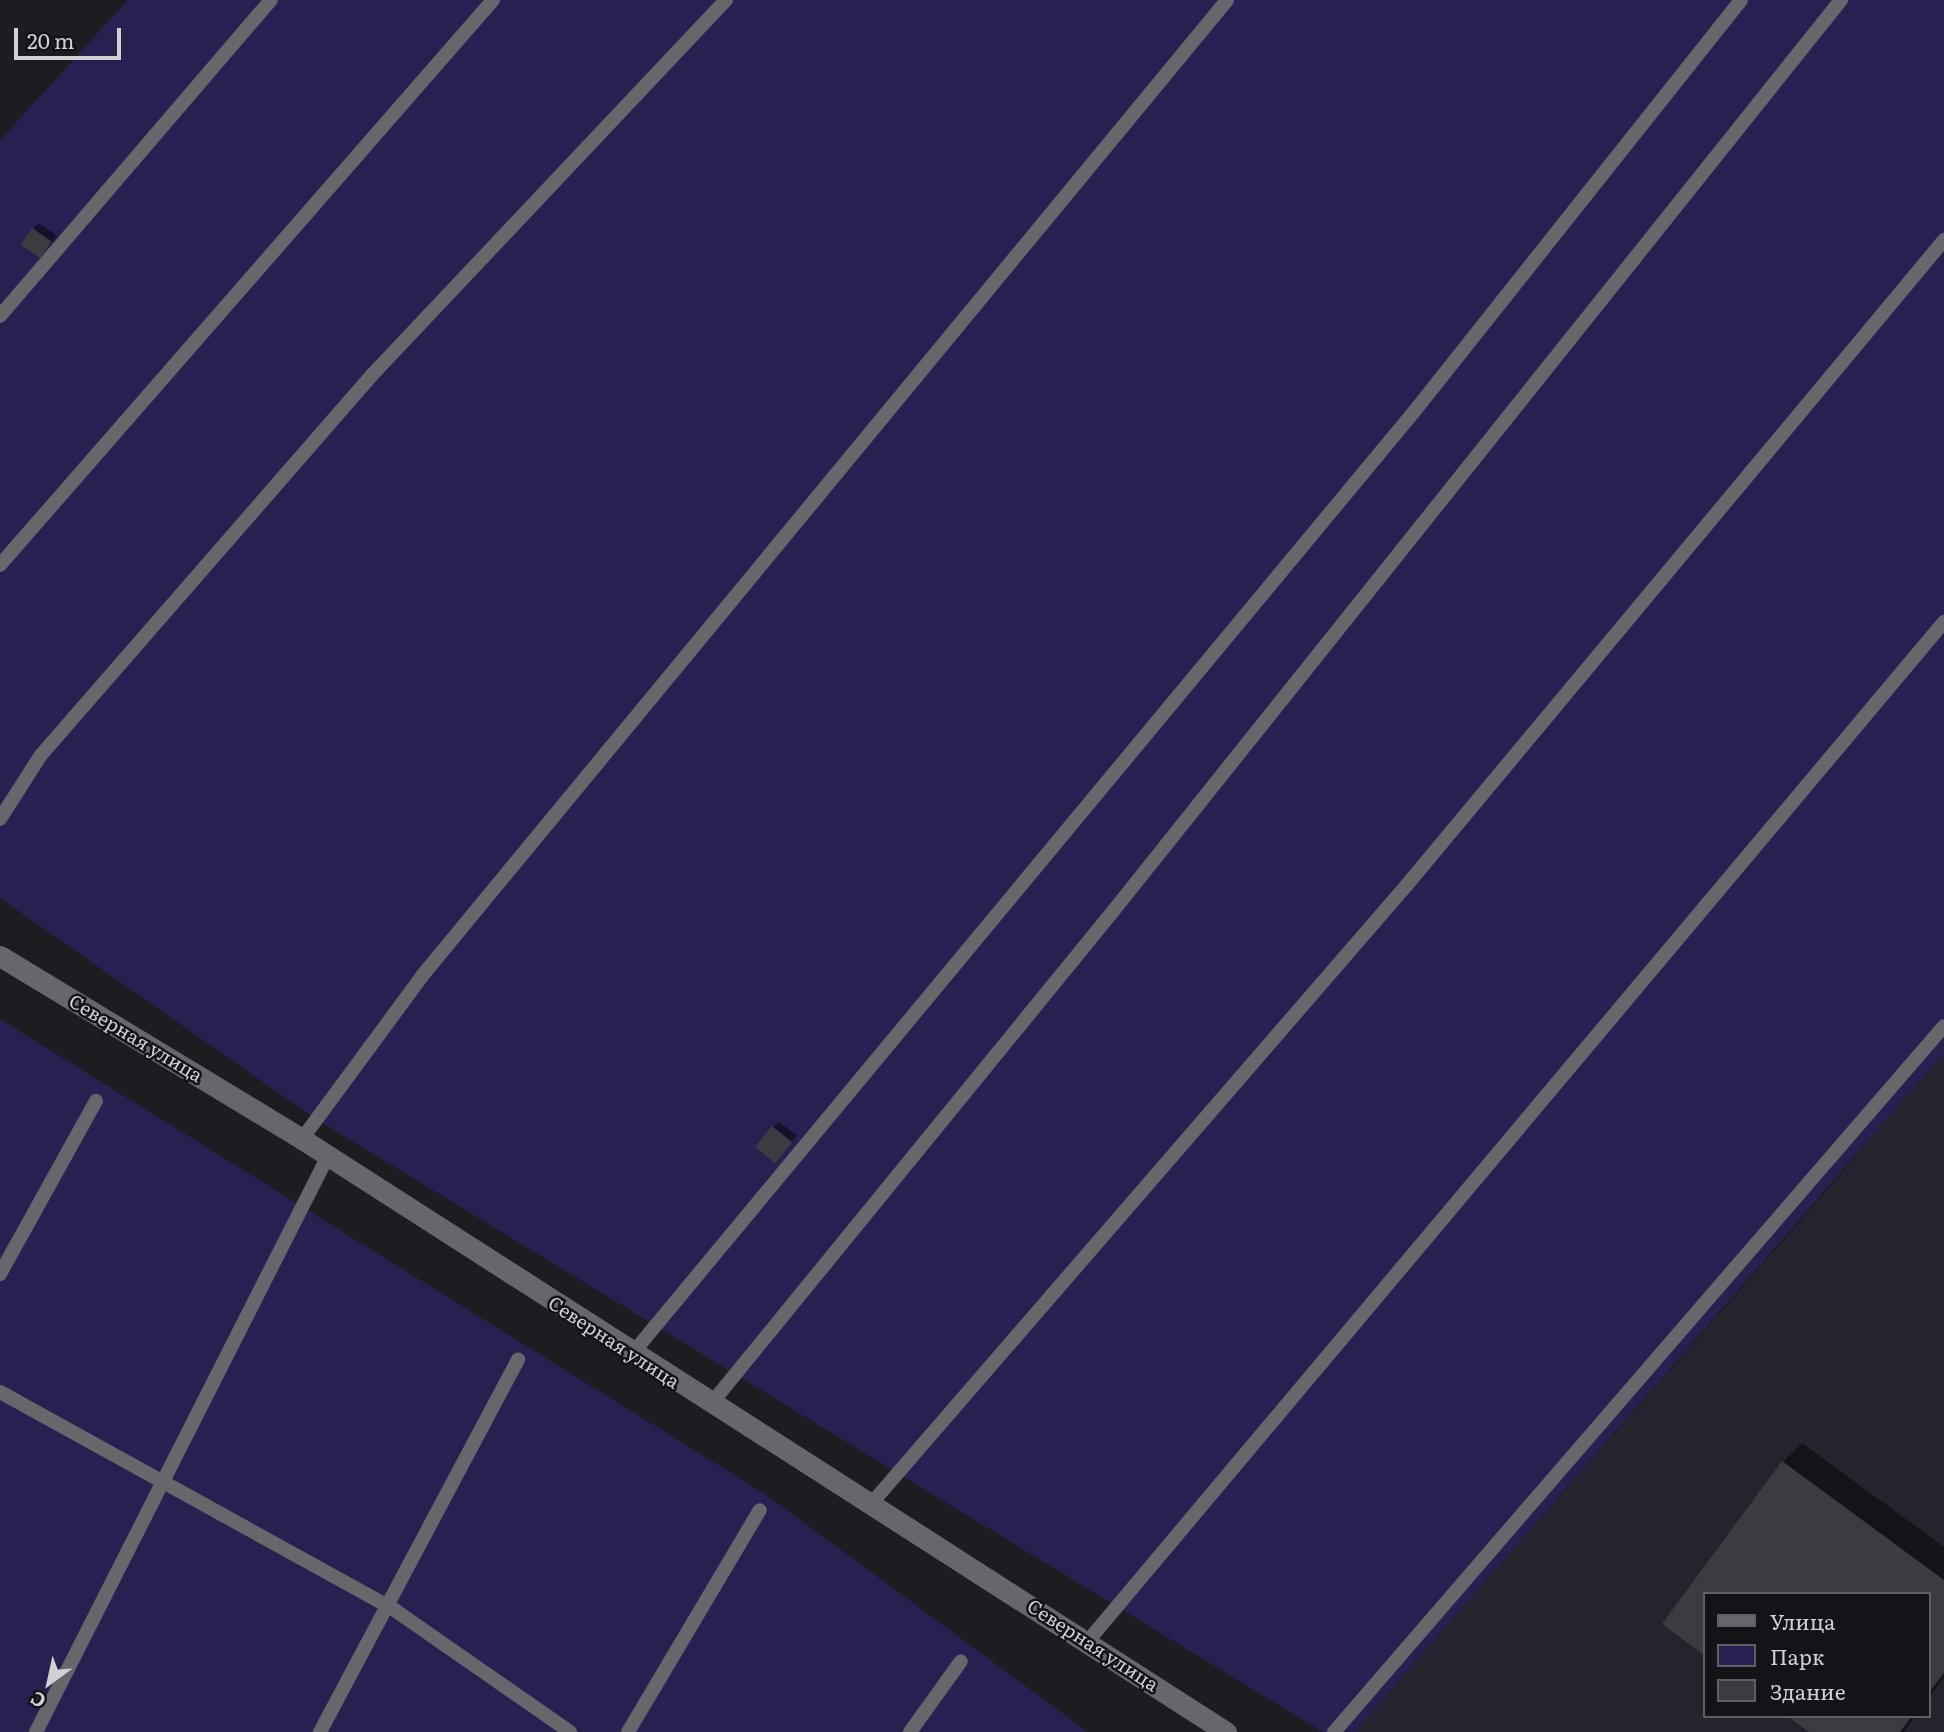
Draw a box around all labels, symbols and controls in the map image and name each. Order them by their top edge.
scale bar [18,14,124,58]
text: 20 m [27,24,74,55]
street label: Северная улица [65,989,207,1087]
street label: Северная улица [544,1291,684,1393]
legend [1702,1592,1930,1718]
street label: Северная улица [1023,1594,1163,1696]
text: Улица [1770,1605,1835,1636]
text: Парк [1770,1640,1824,1671]
north arrow [14,1648,84,1718]
text: Здание [1770,1675,1846,1706]
text: С [24,1685,51,1716]

